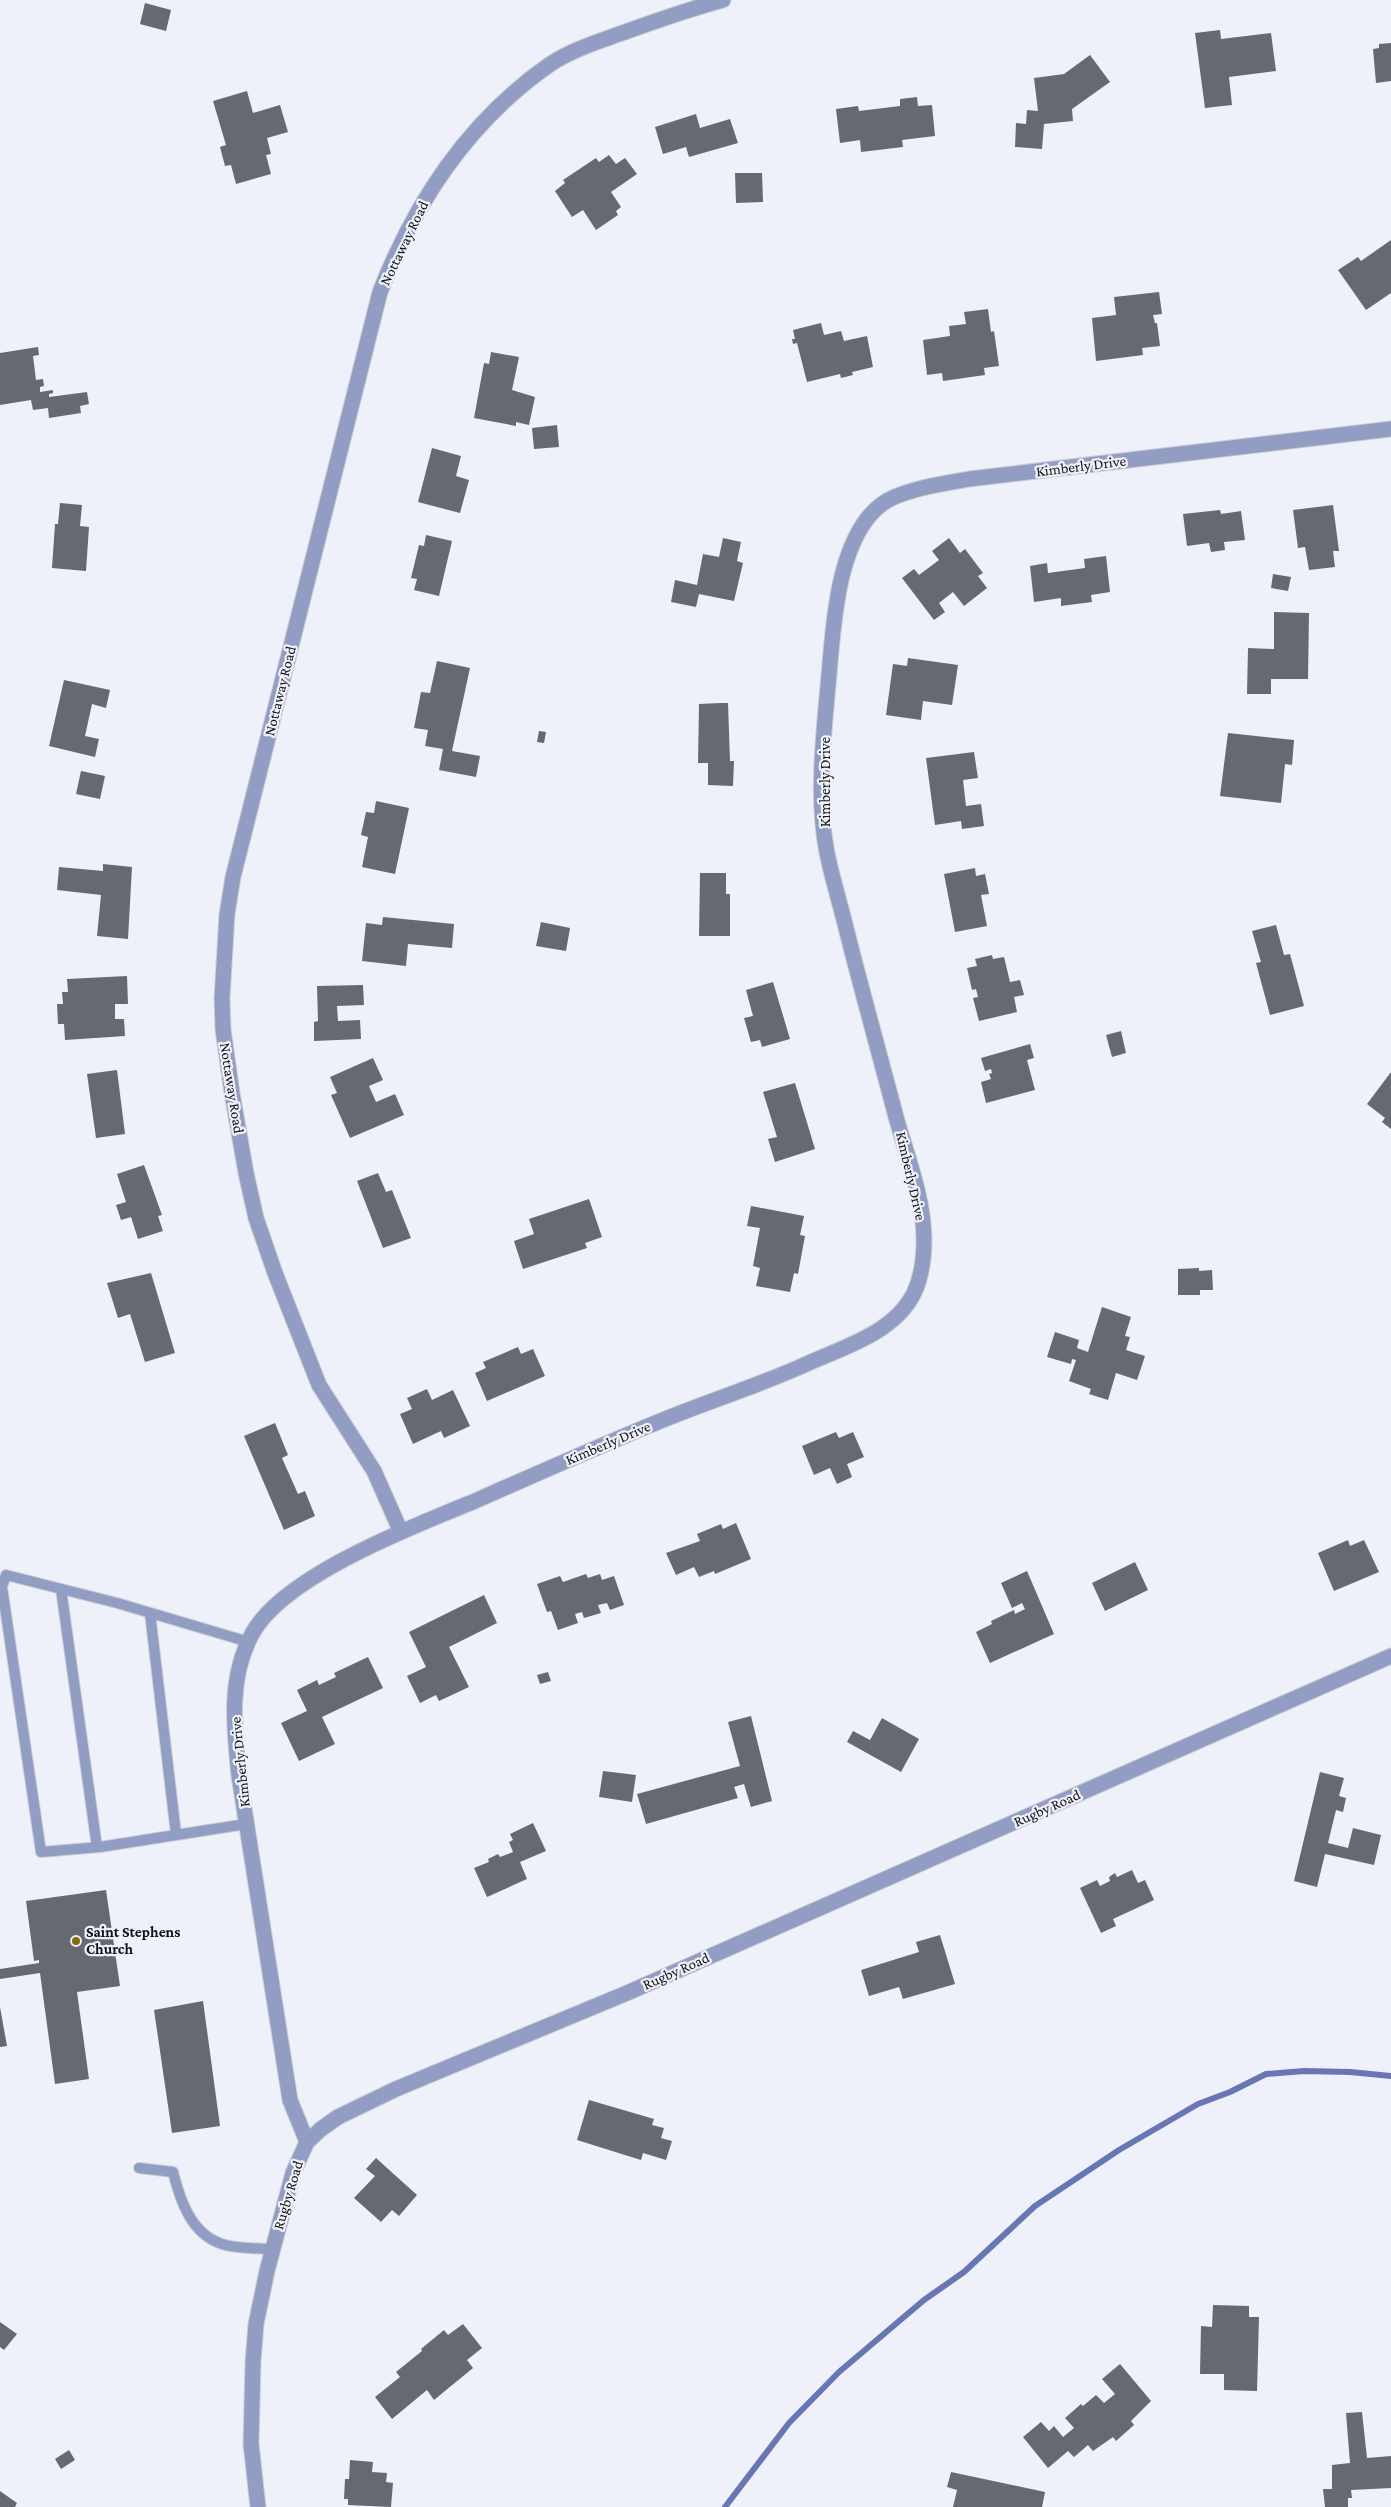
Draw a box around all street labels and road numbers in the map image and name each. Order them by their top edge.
street label: Nottaway Road [377,198,432,288]
street label: Kimberly Drive [1035,453,1127,480]
street label: Nottaway Road [261,644,300,738]
street label: Kimberly Drive [817,736,834,827]
street label: Nottaway Road [216,1041,247,1135]
street label: Kimberly Drive [892,1130,929,1222]
street label: Kimberly Drive [563,1418,653,1469]
street label: Kimberly Drive [227,1716,254,1808]
street label: Rugby Road [1011,1786,1083,1831]
street label: Rugby Road [640,1949,712,1994]
street label: Rugby Road [270,2159,307,2232]

